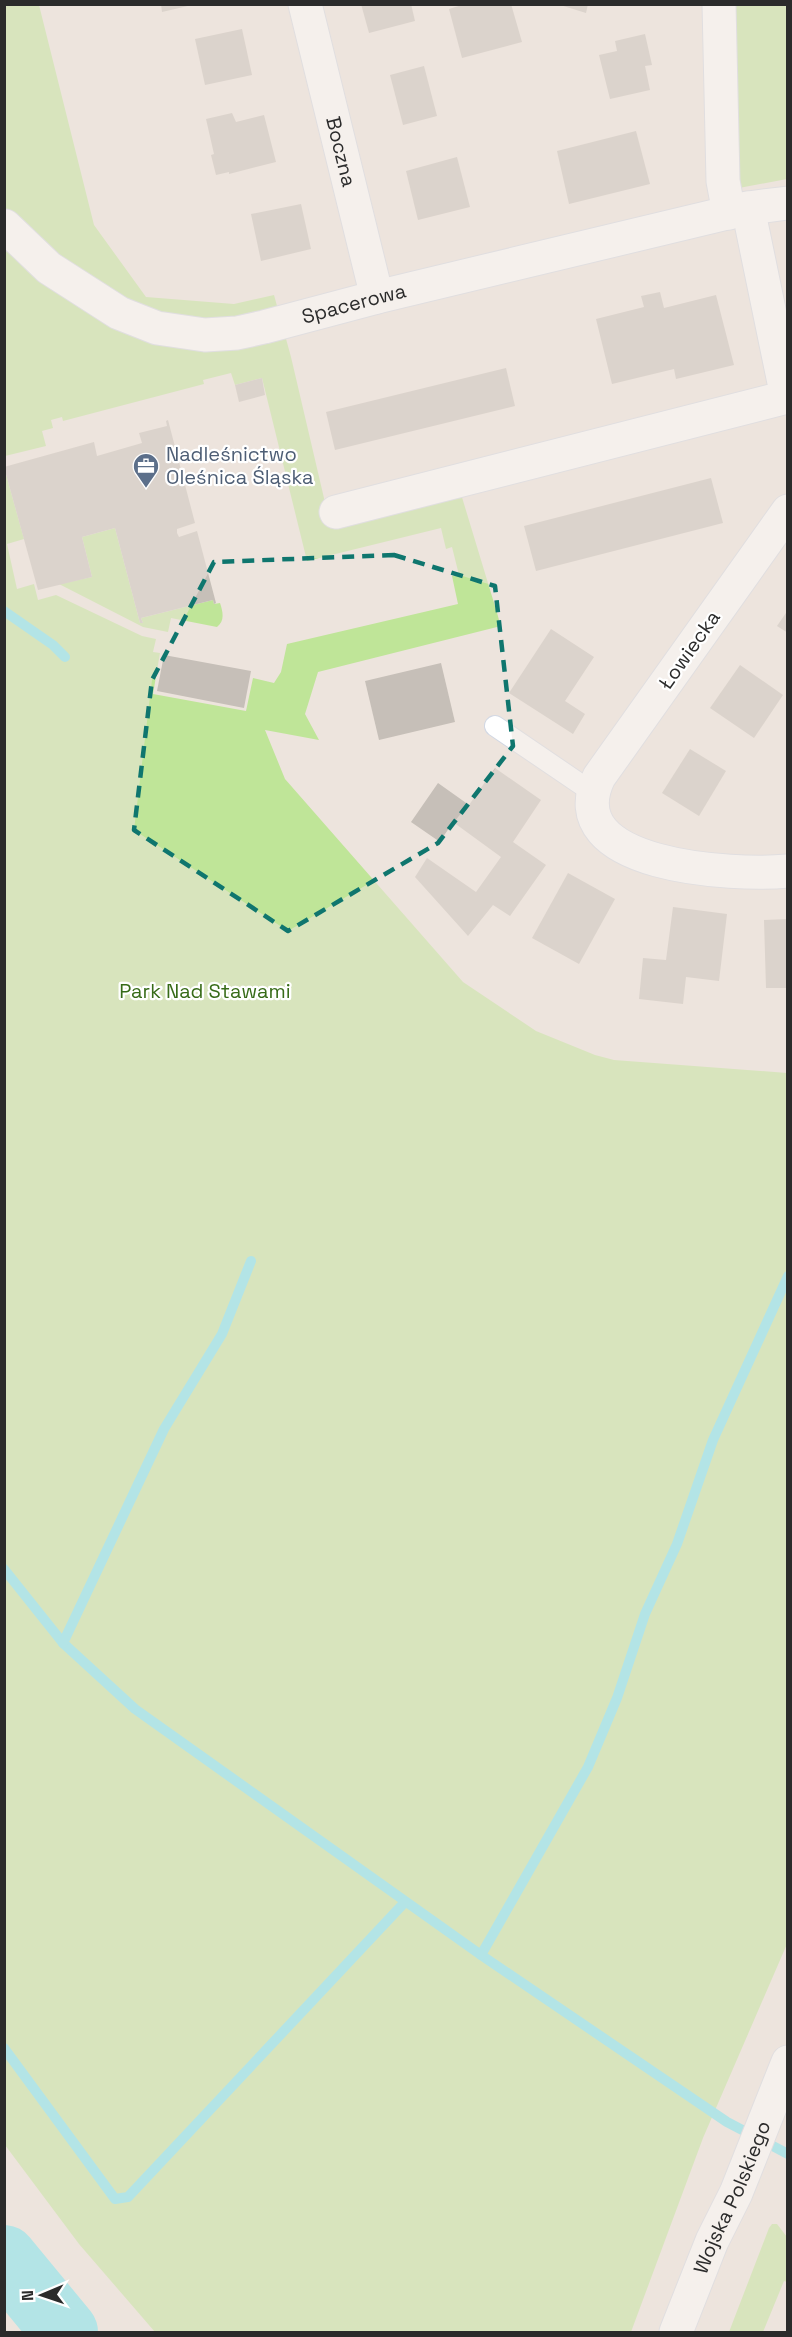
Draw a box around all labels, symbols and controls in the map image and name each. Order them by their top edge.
street label: Boczna [320,114,362,189]
street label: Spacerowa [299,277,409,329]
place label: Nadleśnictwo Oleśnica Śląska [166,441,314,490]
office icon: Nadleśnictwo Oleśnica Śląska [131,451,161,489]
street label: Łowiecka [652,605,726,695]
park label: Park Nad Stawami [119,978,291,1004]
street label: Wojska Polskiego [687,2117,776,2278]
north arrow [12,2265,72,2325]
text: N [17,2290,38,2301]

